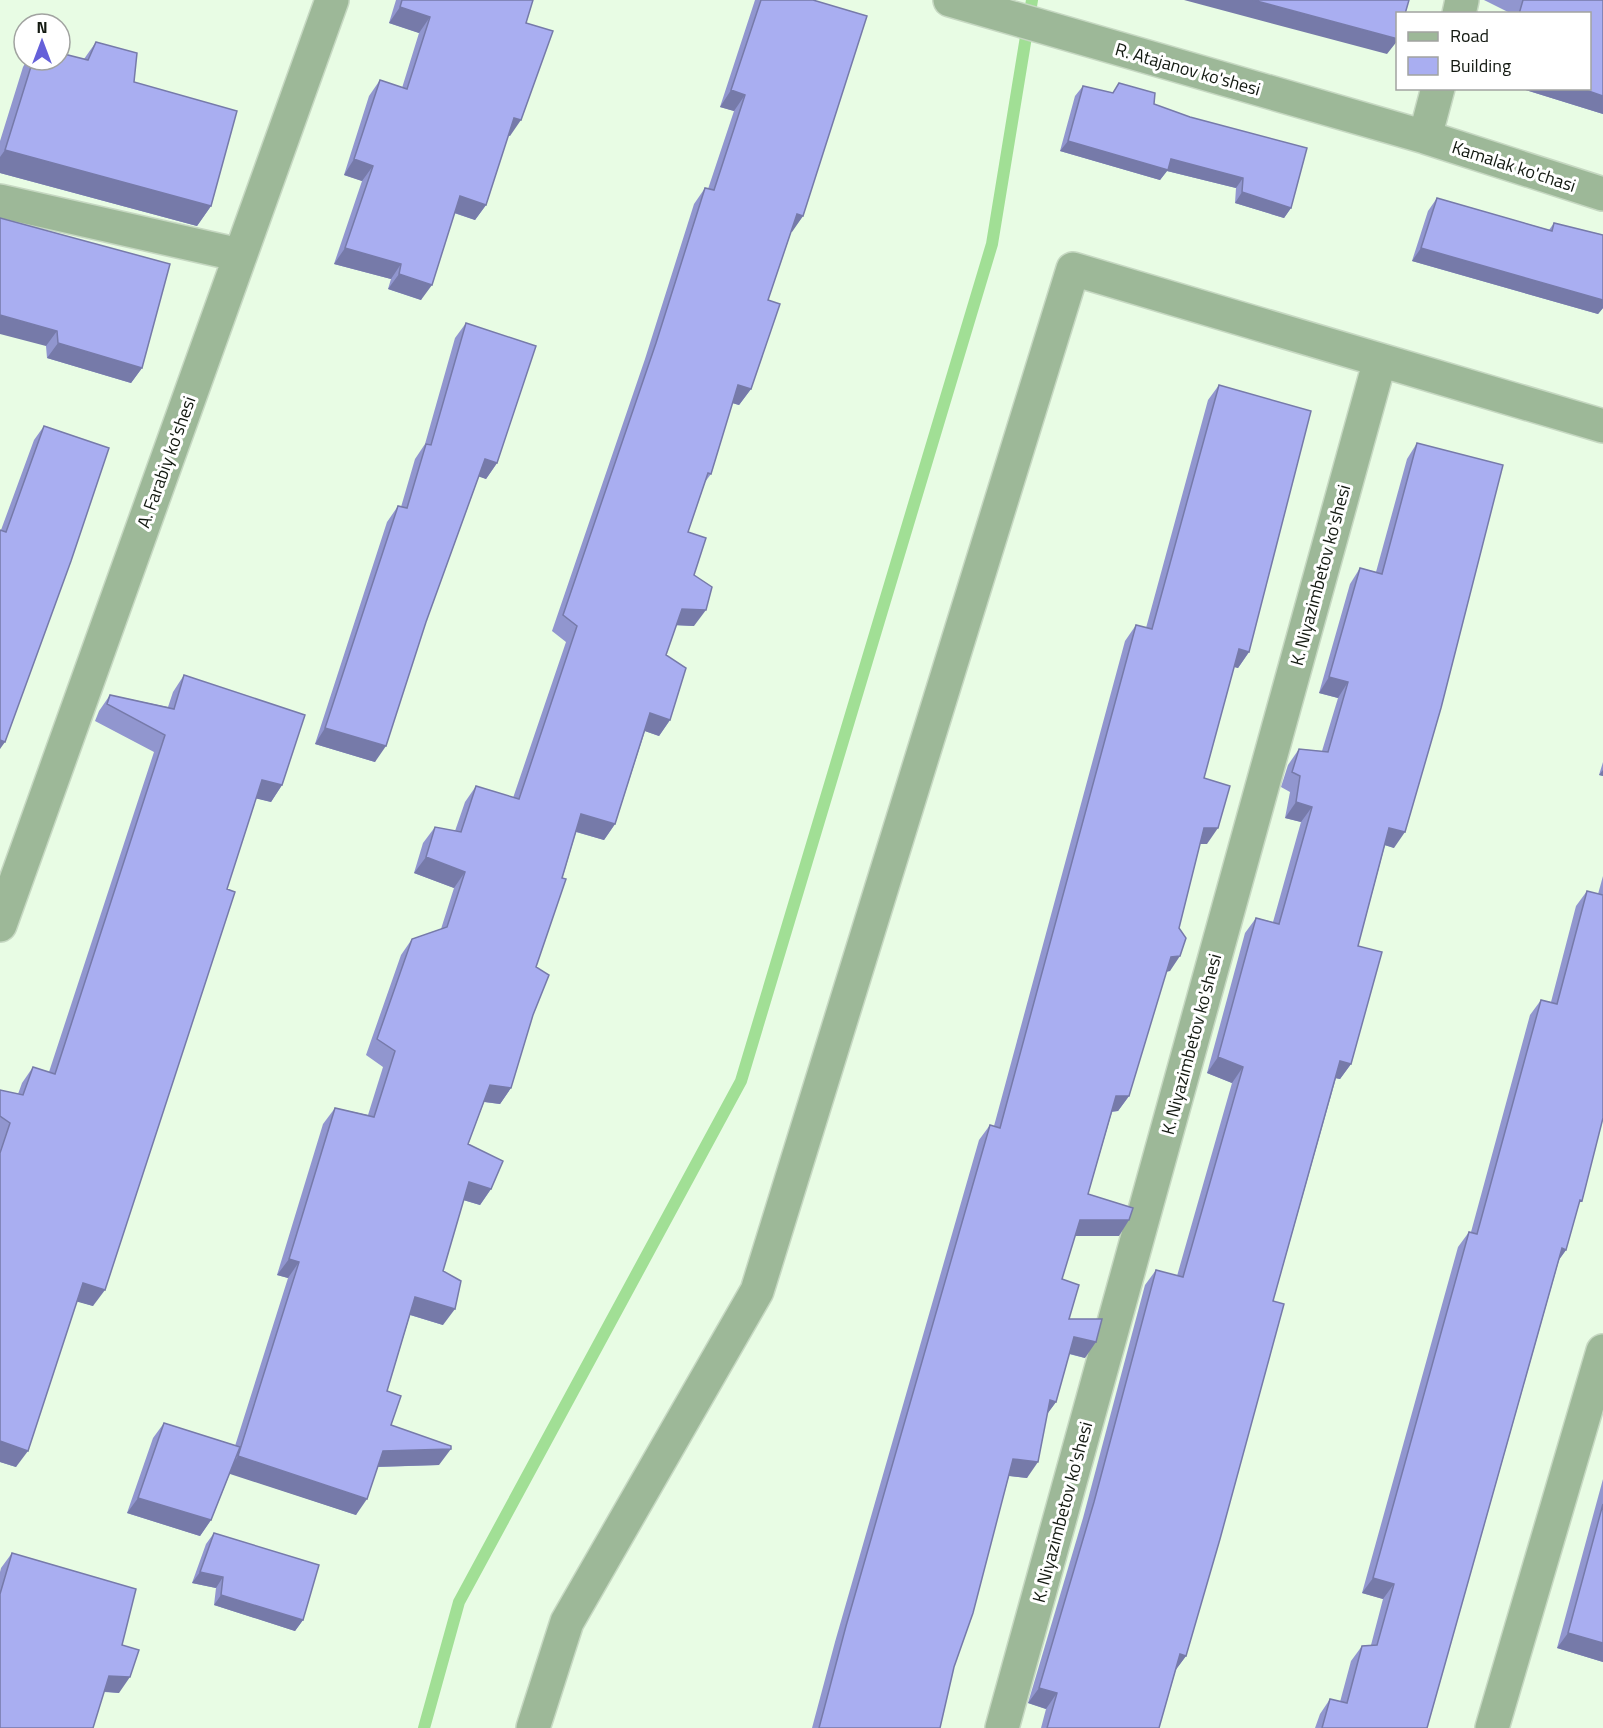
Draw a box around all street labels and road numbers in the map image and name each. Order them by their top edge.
street label: R. Atajanov ko'shesi [1112,35,1264,103]
street label: Kamalak ko'chasi [1448,133,1580,199]
street label: A. Farabiy ko'shesi [130,392,202,532]
street label: K. Niyazimbetov ko'shesi [1283,481,1357,669]
street label: K. Niyazimbetov ko'shesi [1154,950,1228,1138]
street label: K. Niyazimbetov ko'shesi [1025,1418,1099,1606]

